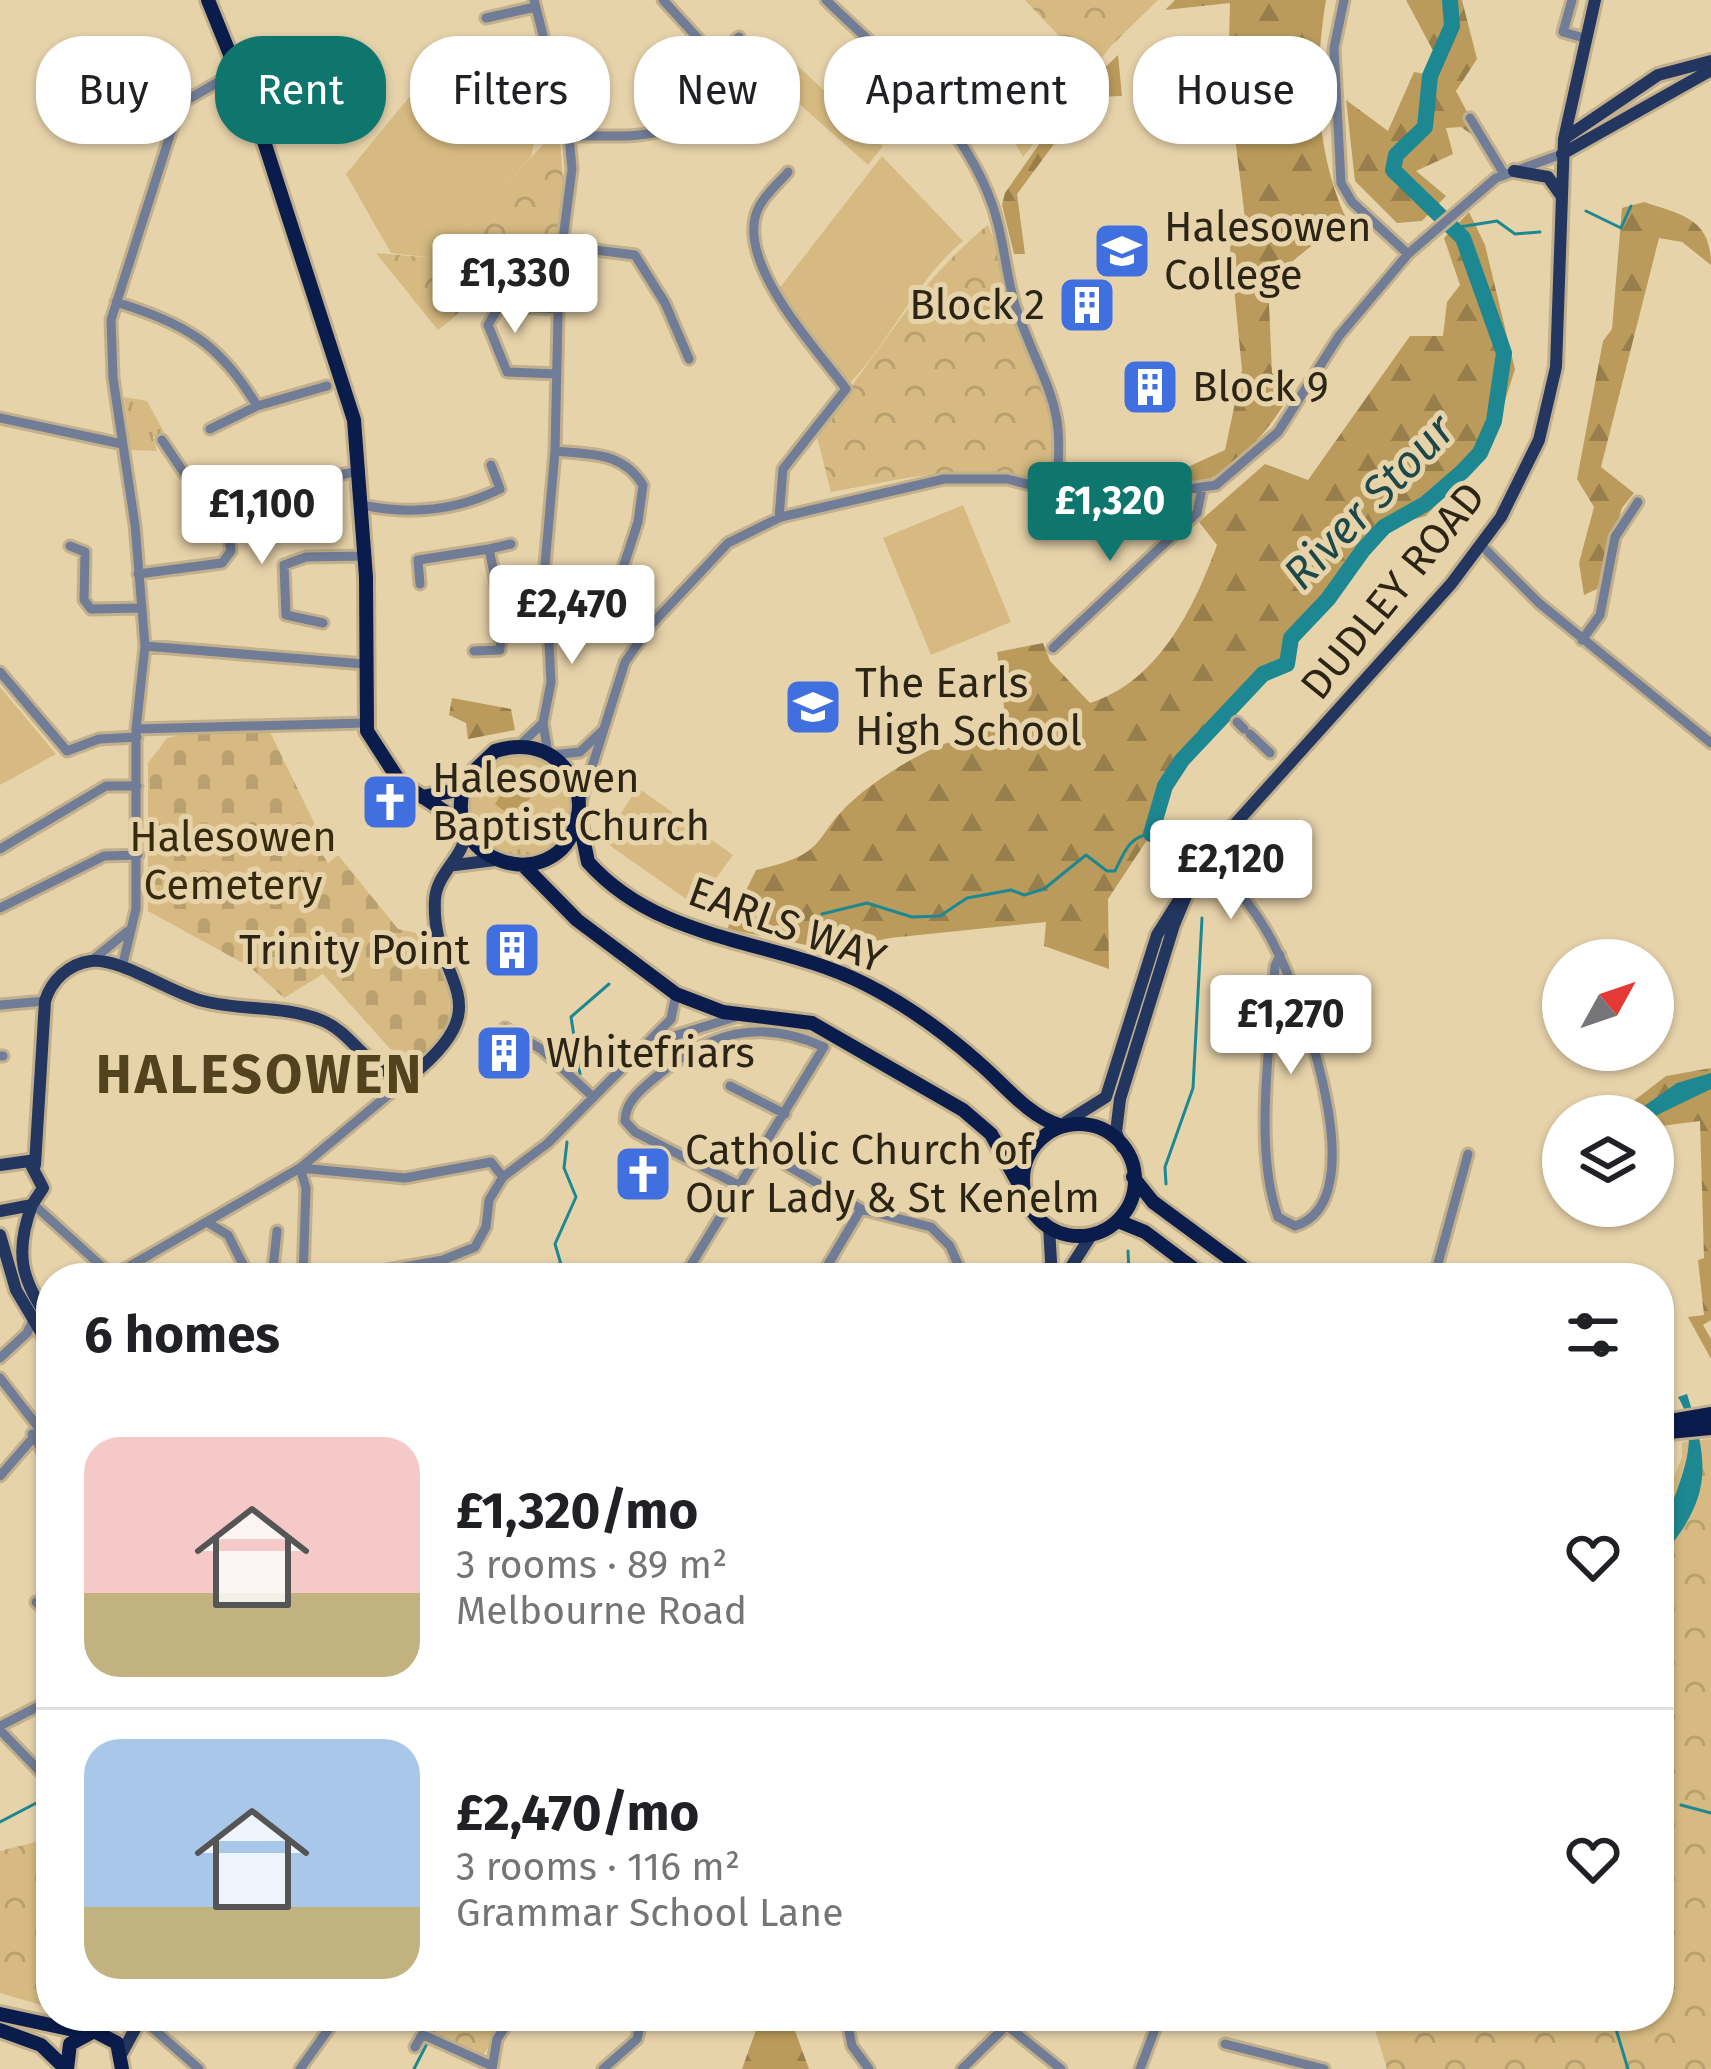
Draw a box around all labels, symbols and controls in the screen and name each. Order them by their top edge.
chip: Buy [36,36,191,144]
chip: Rent [215,36,386,144]
chip: Filters [410,36,610,144]
chip: New [634,36,800,144]
chip: Apartment [824,36,1109,144]
chip: House [1133,36,1337,144]
place label: Halesowen College [1164,202,1372,300]
school or university icon: Halesowen College [1091,220,1153,282]
pin: £1,330 [417,234,613,336]
text: £1,330 [460,250,570,296]
building icon: Block 2 [1056,274,1118,336]
place label: Block 2 [909,280,1045,330]
building icon: Block 9 [1119,356,1181,418]
place label: Block 9 [1192,362,1329,412]
water label: River Stour [1273,402,1467,600]
pin: £1,320 [1012,462,1208,564]
pin: £1,100 [164,465,360,567]
street label: DUDLEY ROAD [1290,473,1496,709]
text: £1,320 [1055,478,1165,524]
text: £1,100 [209,481,315,527]
pin: £2,470 [474,565,670,667]
text: £2,470 [516,581,628,627]
place label: The Earls High School [855,658,1082,756]
school or university icon: The Earls High School [782,676,844,738]
place label: Halesowen Baptist Church [432,753,710,851]
church icon: Halesowen Baptist Church [359,771,421,833]
park label: Halesowen Cemetery [129,812,337,910]
pin: £2,120 [1133,820,1329,922]
text: £2,120 [1177,836,1285,882]
street label: EARLS WAY [682,866,892,984]
building icon: Trinity Point [481,919,543,981]
place label: Trinity Point [239,925,471,975]
north arrow [1542,939,1674,1071]
map controls [1542,939,1674,1227]
pin: £1,270 [1193,975,1389,1077]
text: £1,270 [1237,991,1345,1037]
building icon: Whitefriars [473,1022,535,1084]
place label: Whitefriars [546,1028,755,1078]
district label: HALESOWEN [96,1043,424,1107]
button: layers [1542,1095,1674,1227]
place label: Catholic Church of Our Lady & St Kenelm [685,1125,1100,1223]
church icon: Catholic Church of Our Lady & St Kenelm [612,1143,674,1205]
icon: filters [1560,1302,1626,1368]
text: 6 homes [84,1304,280,1366]
text: £1,320/mo [456,1480,698,1542]
icon: home [180,1485,324,1629]
icon: heart [1560,1524,1626,1590]
text: 3 rooms · 89 m² [456,1542,727,1588]
text: Melbourne Road [456,1588,747,1634]
text: £2,470/mo [456,1782,699,1844]
icon: home [180,1787,324,1931]
icon: heart [1560,1826,1626,1892]
text: 3 rooms · 116 m² [456,1844,740,1890]
text: Grammar School Lane [456,1890,843,1936]

